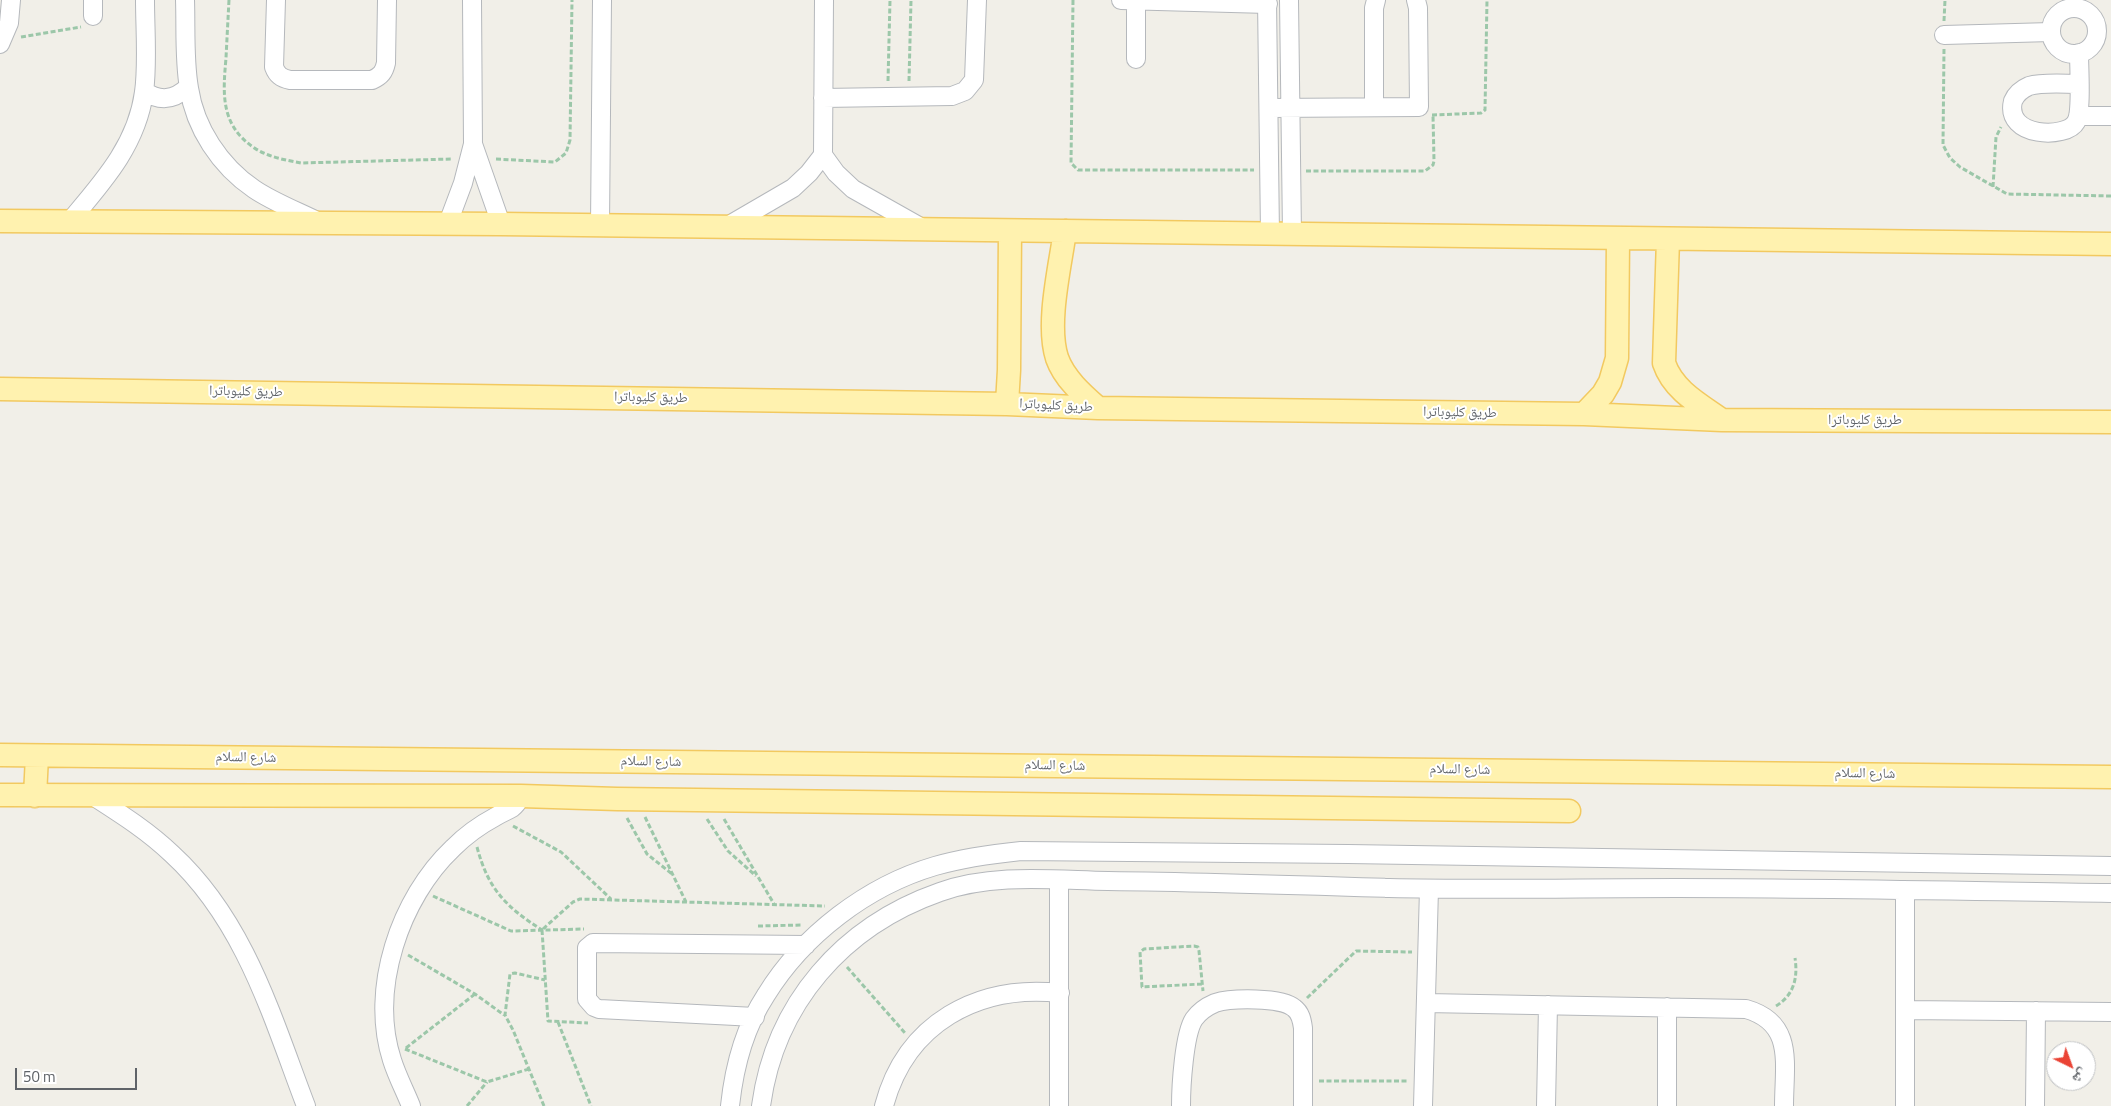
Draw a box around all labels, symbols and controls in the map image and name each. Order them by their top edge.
street label: طريق كليوباترا [209,383,283,401]
street label: طريق كليوباترا [614,389,688,407]
street label: طريق كليوباترا [1019,396,1093,416]
street label: طريق كليوباترا [1423,404,1497,422]
street label: طريق كليوباترا [1828,413,1902,429]
street label: شارع السلام [216,749,276,767]
street label: شارع السلام [621,753,681,771]
street label: شارع السلام [1025,757,1085,775]
street label: شارع السلام [1430,761,1490,779]
street label: شارع السلام [1835,765,1895,783]
north arrow [2046,1041,2096,1091]
scale bar [18,1058,140,1090]
text: ش [2068,1064,2093,1090]
text: 50 m [23,1065,56,1088]

